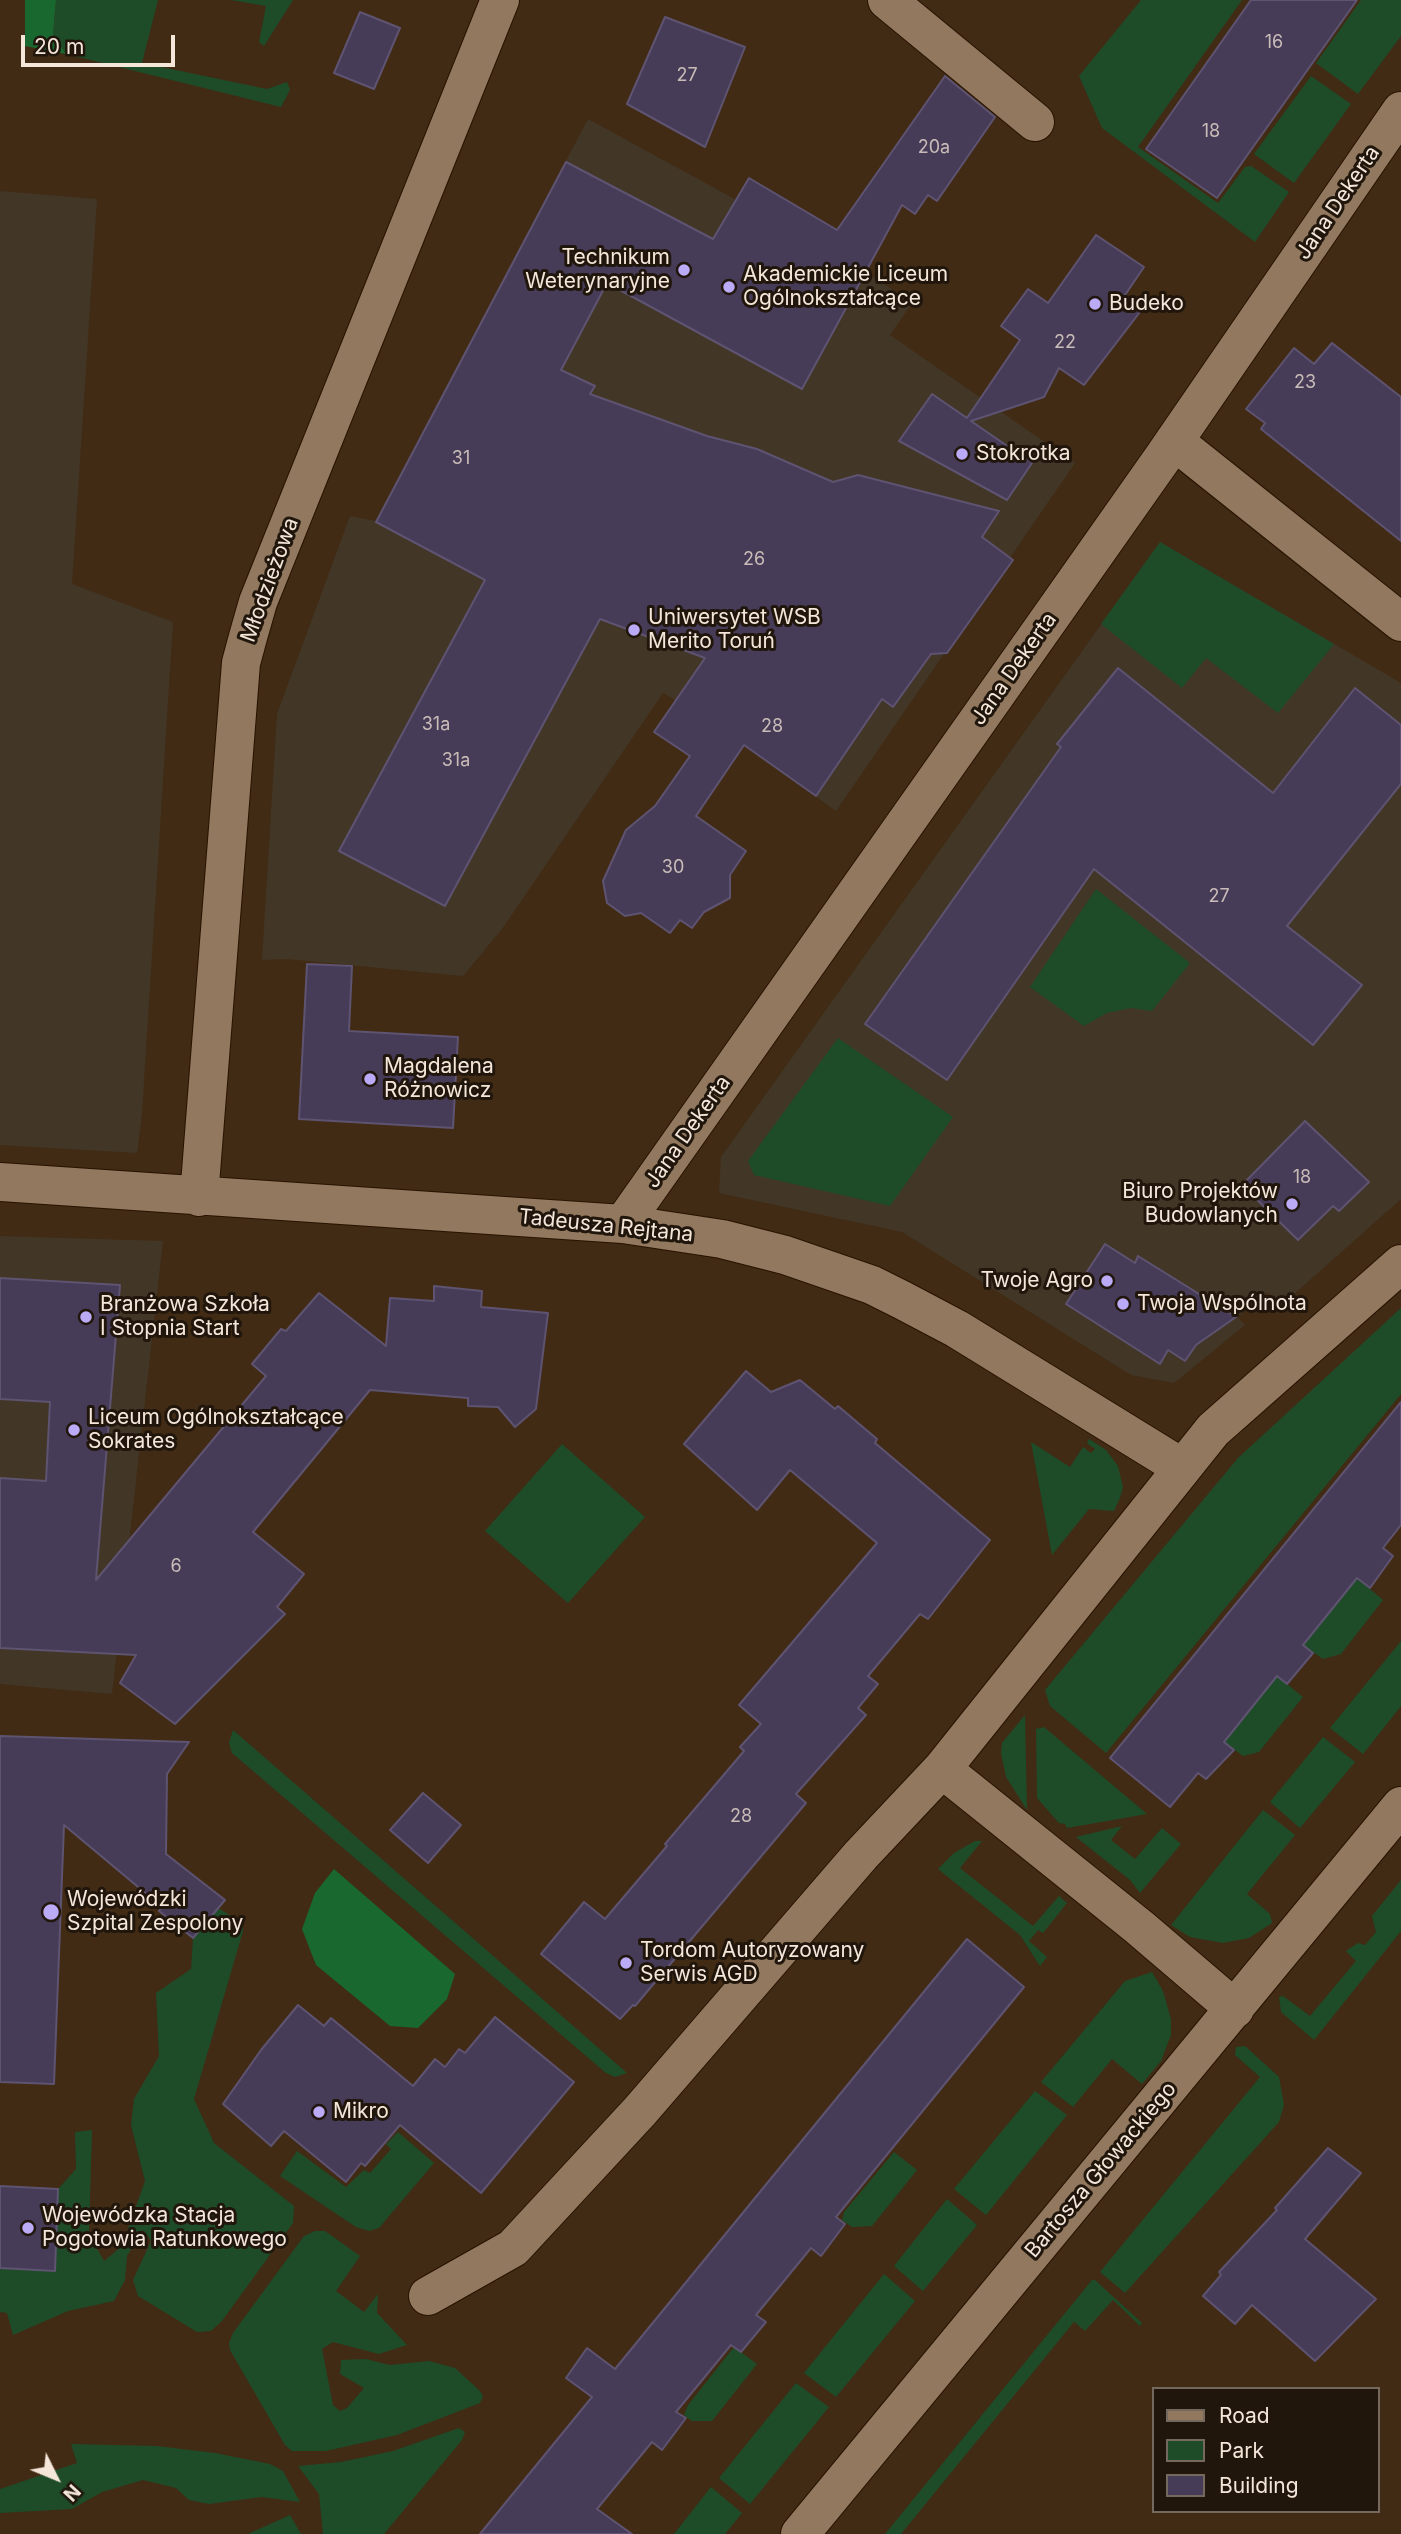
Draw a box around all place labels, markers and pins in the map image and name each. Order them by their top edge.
place label: Technikum Weterynaryjne [525,245,670,295]
marker: Technikum Weterynaryjne [676,262,692,278]
place label: Akademickie Liceum Ogólnokształcące [743,262,948,312]
marker: Akademickie Liceum Ogólnokształcące [721,279,737,295]
place label: Budeko [1109,291,1184,317]
marker: Budeko [1087,296,1103,312]
place label: Stokrotka [976,441,1071,467]
marker: Stokrotka [954,446,970,462]
place label: Uniwersytet WSB Merito Toruń [648,605,821,655]
marker: Uniwersytet WSB Merito Toruń [626,622,642,638]
place label: Magdalena Różnowicz [384,1054,494,1104]
marker: Magdalena Różnowicz [362,1071,378,1087]
place label: Biuro Projektów Budowlanych [1122,1179,1278,1229]
marker: Biuro Projektów Budowlanych [1284,1196,1300,1212]
place label: Twoje Agro [981,1268,1093,1294]
marker: Twoje Agro [1099,1273,1115,1289]
place label: Twoja Wspólnota [1137,1291,1307,1317]
place label: Branżowa Szkoła I Stopnia Start [100,1292,270,1342]
marker: Twoja Wspólnota [1115,1296,1131,1312]
marker: Branżowa Szkoła I Stopnia Start [78,1309,94,1325]
place label: Liceum Ogólnokształcące Sokrates [88,1405,344,1455]
marker: Liceum Ogólnokształcące Sokrates [66,1422,82,1438]
place label: Wojewódzki Szpital Zespolony [67,1887,243,1937]
marker: Wojewódzki Szpital Zespolony [41,1902,61,1922]
place label: Tordom Autoryzowany Serwis AGD [640,1938,864,1988]
marker: Tordom Autoryzowany Serwis AGD [618,1955,634,1971]
place label: Mikro [333,2099,389,2125]
marker: Mikro [311,2104,327,2120]
place label: Wojewódzka Stacja Pogotowia Ratunkowego [42,2203,287,2253]
marker: Wojewódzka Stacja Pogotowia Ratunkowego [20,2220,36,2236]

